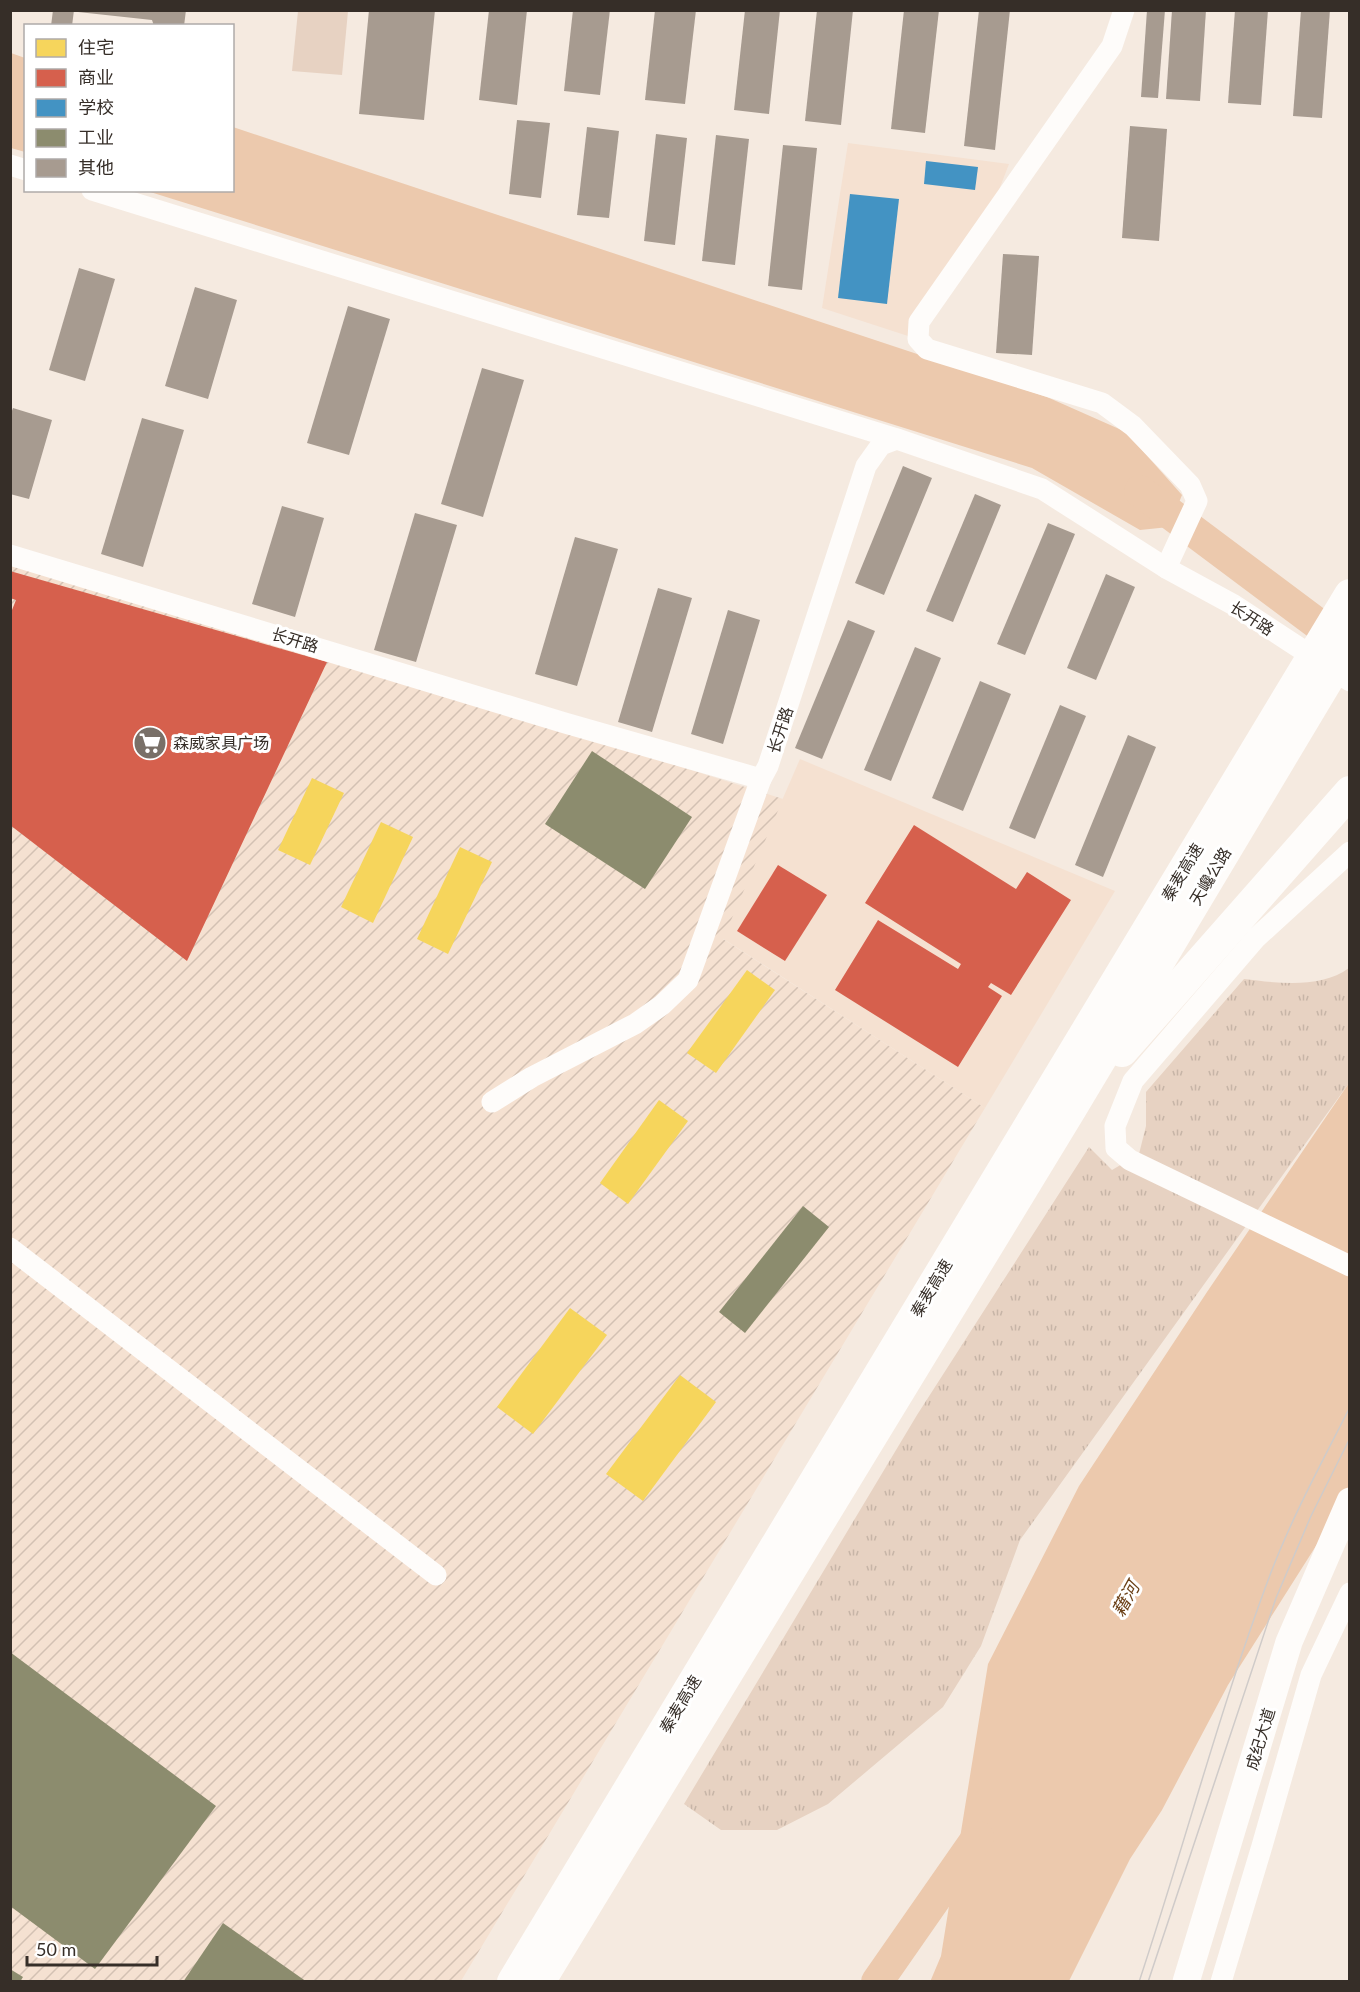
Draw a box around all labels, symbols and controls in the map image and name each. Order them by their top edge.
legend [24,24,234,192]
text: 住宅 [78,36,114,58]
text: 商业 [78,66,114,88]
text: 学校 [78,96,114,118]
text: 工业 [78,126,114,148]
text: 其他 [78,156,114,178]
street label: 长开路 [1227,597,1278,639]
street label: 长开路 [269,623,321,656]
street label: 长开路 [763,704,796,756]
supermarket icon: 森威家具广场 [132,725,168,761]
place label: 森威家具广场 [173,733,269,752]
street label: 秦麦高速 [1157,839,1206,904]
street label: 天巉公路 [1185,843,1234,908]
street label: 秦麦高速 [906,1255,955,1320]
water label: 藉河 [1107,1575,1145,1620]
street label: 秦麦高速 [655,1671,704,1736]
street label: 成纪大道 [1241,1705,1278,1772]
scale bar [27,1929,158,1967]
text: 50 m [36,1938,76,1960]

